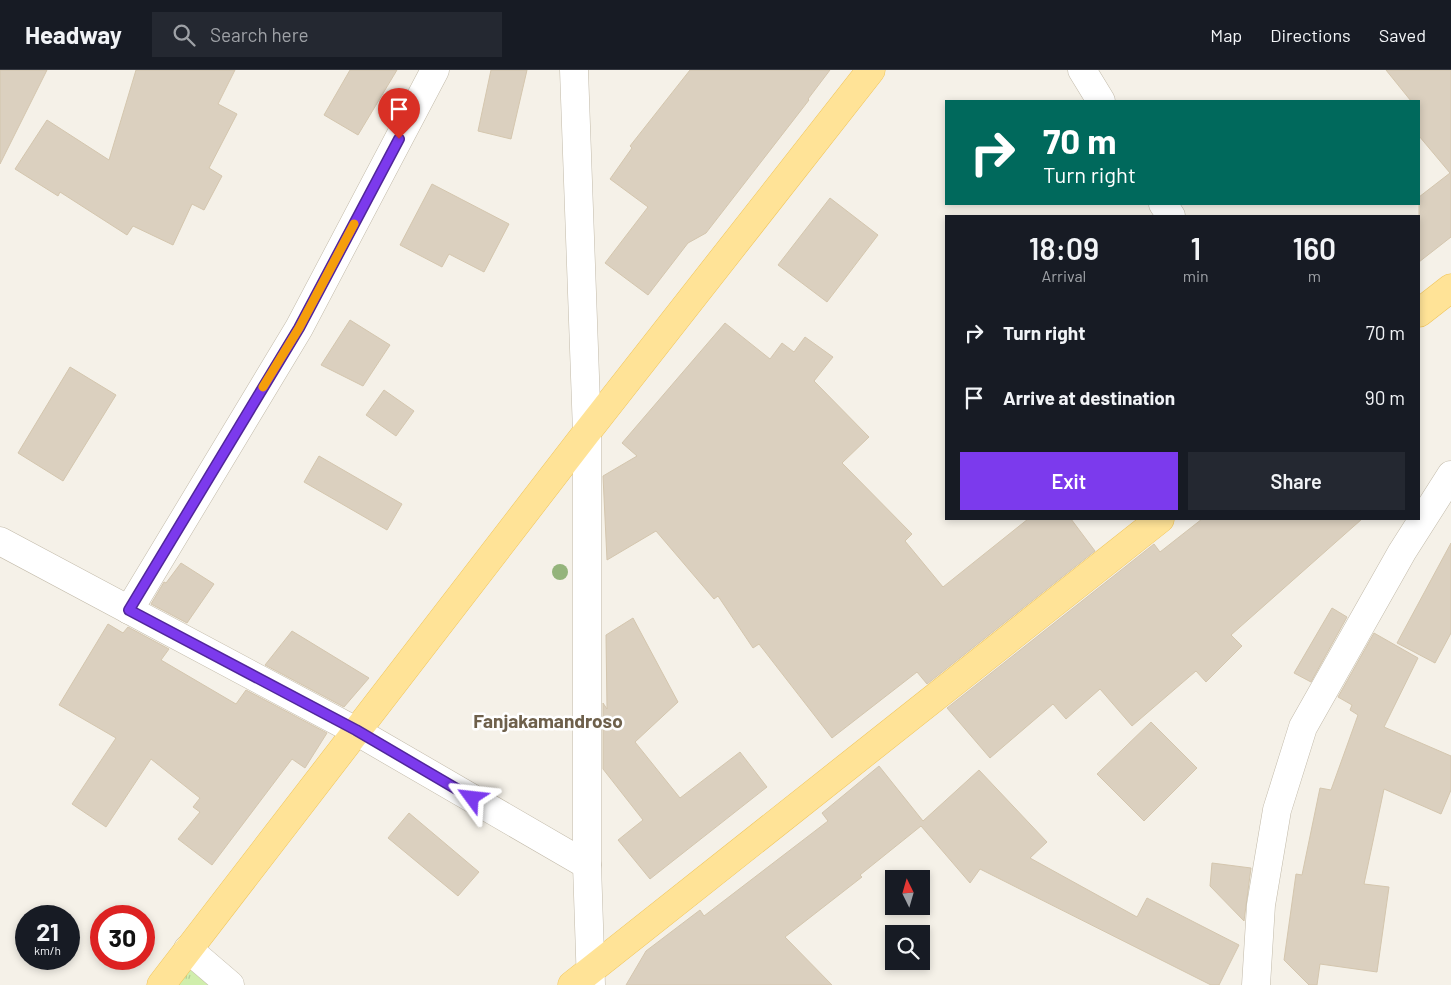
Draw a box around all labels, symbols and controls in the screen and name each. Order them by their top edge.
search box [152,12,502,57]
text: Headway [25,20,122,49]
icon: search [170,21,198,49]
text: Search here [210,23,309,46]
text: Map [1210,24,1242,46]
text: Directions [1270,24,1351,46]
text: Saved [1379,24,1426,46]
pin [378,88,420,139]
icon: arrive [385,95,413,123]
text: 70 m [1043,119,1117,161]
icon: right [960,120,1025,185]
text: Turn right [1043,161,1136,187]
text: 18:09 [1029,230,1099,266]
text: 1 [1190,230,1201,266]
text: 160 [1293,230,1336,266]
text: Arrival [1042,266,1086,285]
text: min [1183,266,1209,285]
text: m [1308,266,1321,285]
icon: right [960,319,988,347]
text: Turn right [1003,321,1085,344]
text: 70 m [1366,321,1405,344]
icon: arrive [960,384,988,412]
text: Arrive at destination [1003,386,1175,409]
text: 90 m [1365,386,1405,409]
button: Exit [960,452,1178,510]
button: Share [1188,452,1405,510]
district label: Fanjakamandroso [473,709,623,732]
position arrow [445,771,497,823]
north arrow [885,870,930,915]
map controls [885,870,930,970]
speed limit sign: 30 [90,905,155,970]
text: 21 [36,916,59,946]
button: search [885,925,930,970]
text: km/h [34,943,61,957]

